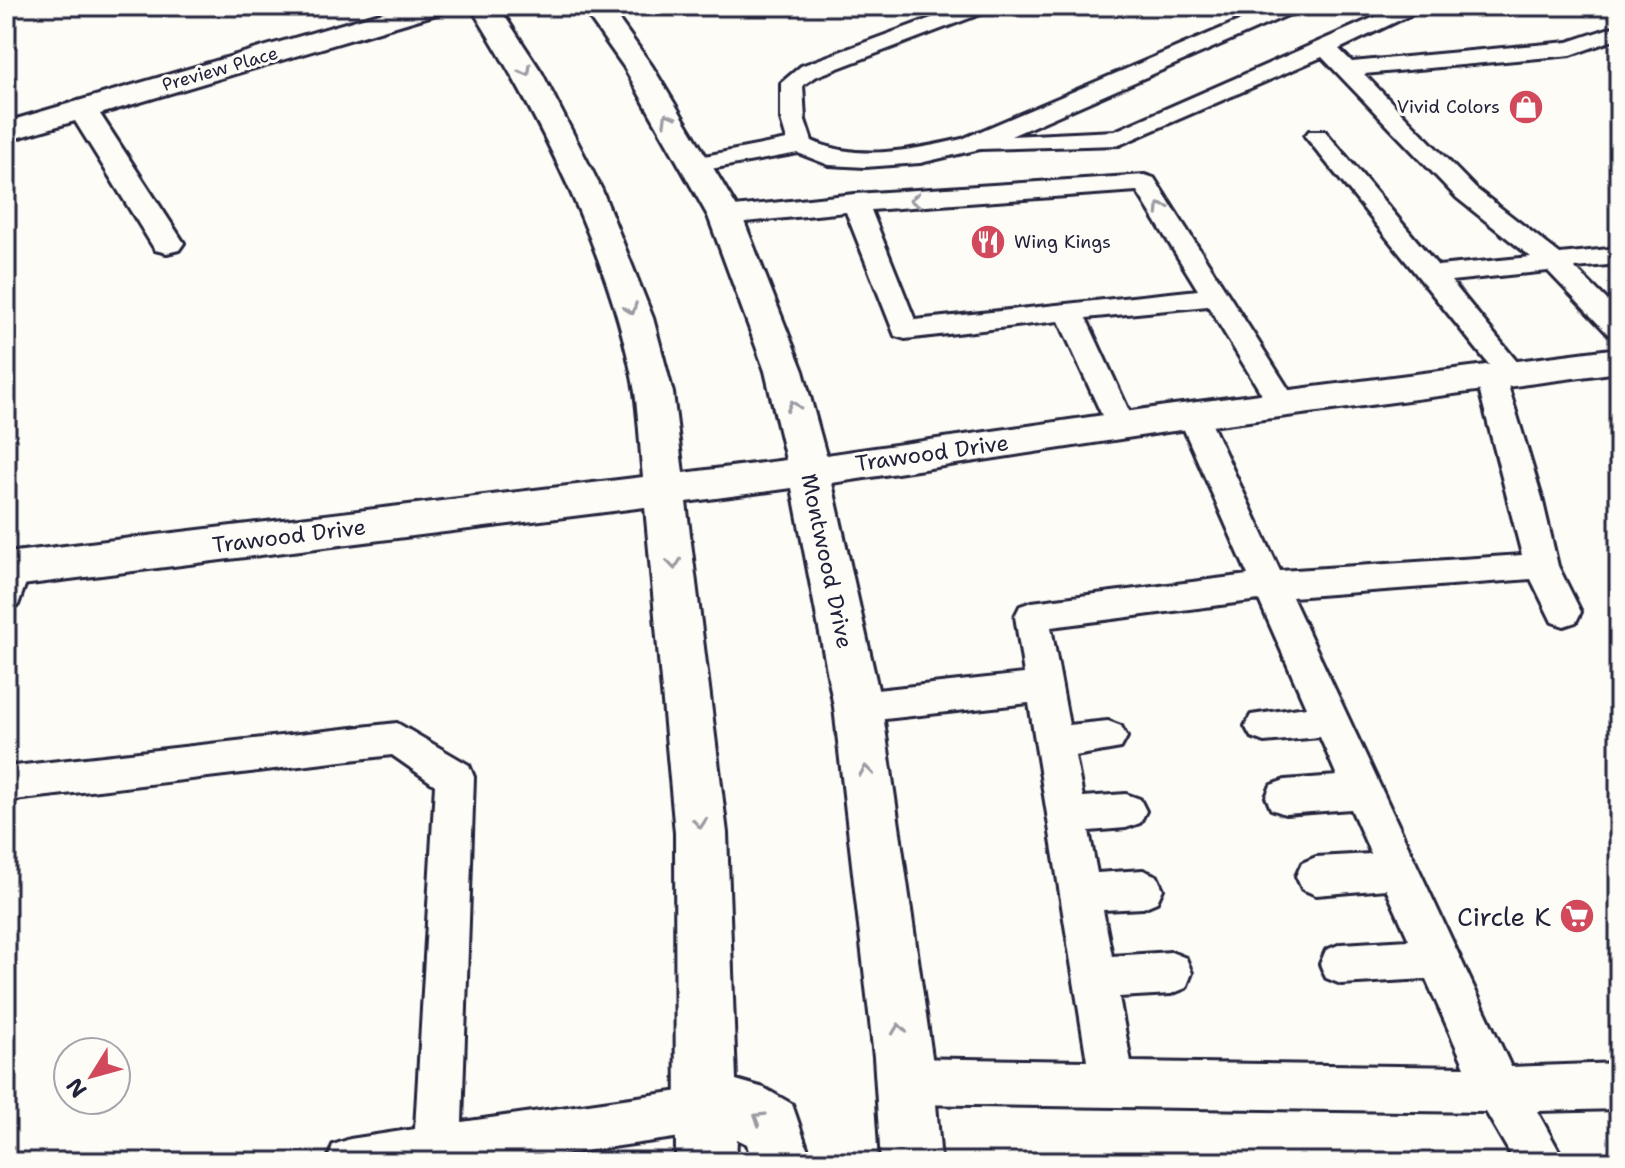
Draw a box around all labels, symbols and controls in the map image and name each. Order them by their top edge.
street label: Preview Place [159,41,281,97]
one-way arrow [516,62,532,77]
shop icon: Vivid Colors [1507,88,1545,126]
place label: Vivid Colors [1397,95,1500,119]
one-way arrow [662,112,678,127]
one-way arrow [908,192,921,209]
one-way arrow [1155,202,1170,217]
restaurant icon: Wing Kings [969,223,1007,261]
place label: Wing Kings [1014,230,1111,254]
one-way arrow [621,301,638,315]
one-way arrow [786,400,803,414]
street label: Trawood Drive [853,428,1011,478]
street label: Montwood Drive [794,471,860,651]
street label: Trawood Drive [210,512,368,560]
one-way arrow [666,558,683,571]
one-way arrow [858,764,875,778]
one-way arrow [691,817,708,830]
supermarket icon: Circle K [1558,897,1596,935]
place label: Circle K [1457,899,1551,934]
one-way arrow [891,1022,908,1035]
north arrow [52,1036,132,1116]
text: N [60,1072,93,1103]
one-way arrow [753,1112,768,1128]

